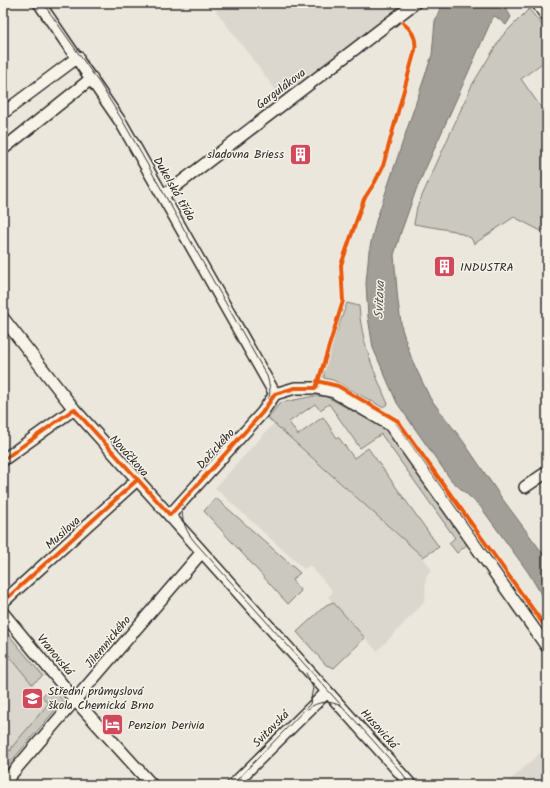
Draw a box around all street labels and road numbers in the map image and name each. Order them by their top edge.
street label: Gargulákova [252,64,310,114]
street label: Dukelská třída [148,153,200,225]
street label: Dačického [192,424,240,474]
street label: Nováčkova [105,431,154,482]
street label: Musilova [41,512,85,554]
street label: Jilemnického [80,611,136,673]
street label: Vranovská [32,630,79,681]
street label: Husovická [356,704,403,755]
street label: Svitavská [248,705,295,752]

